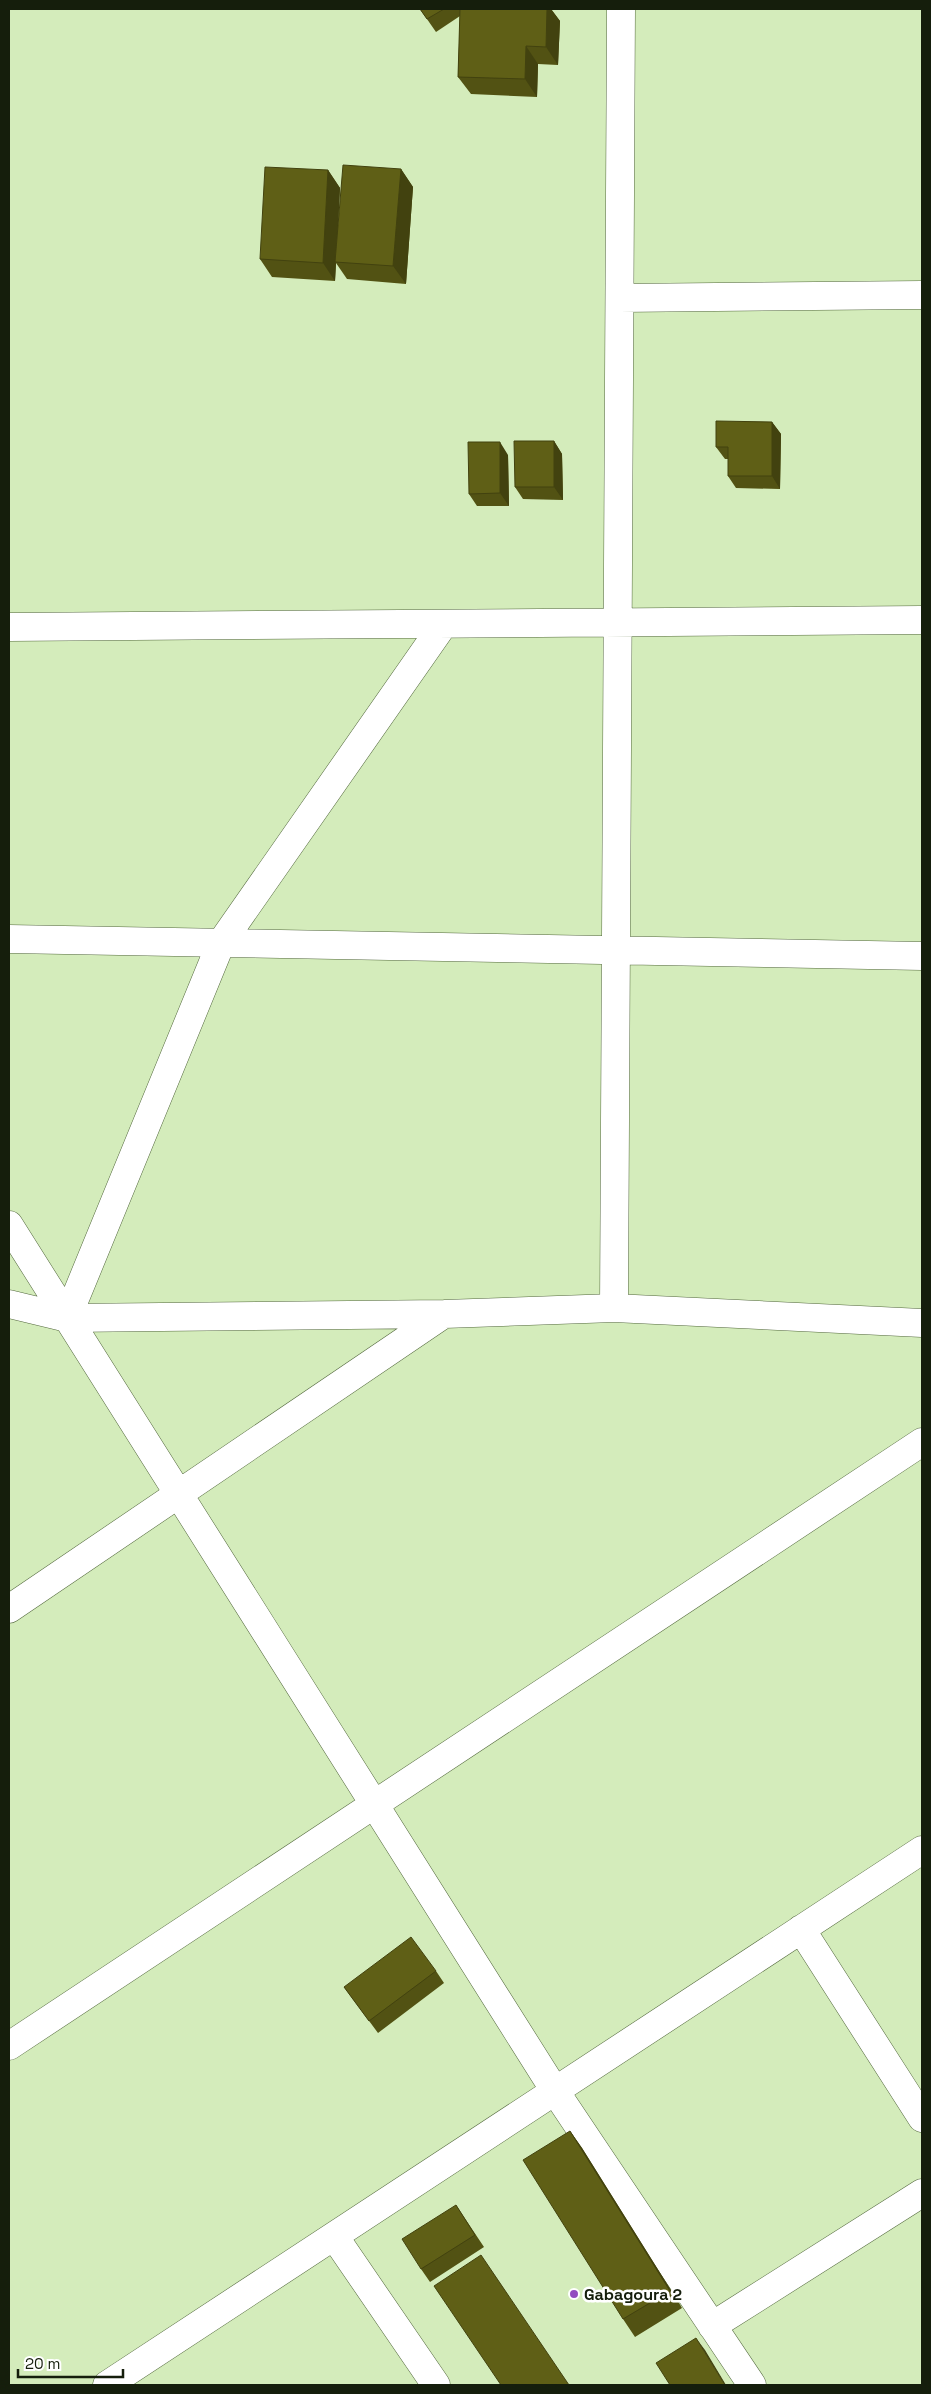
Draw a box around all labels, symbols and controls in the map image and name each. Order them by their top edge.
place label: Gabagoura 2 [584,2284,682,2305]
marker: Gabagoura 2 [568,2288,580,2300]
scale bar [18,2346,122,2378]
text: 20 m [25,2354,60,2373]

